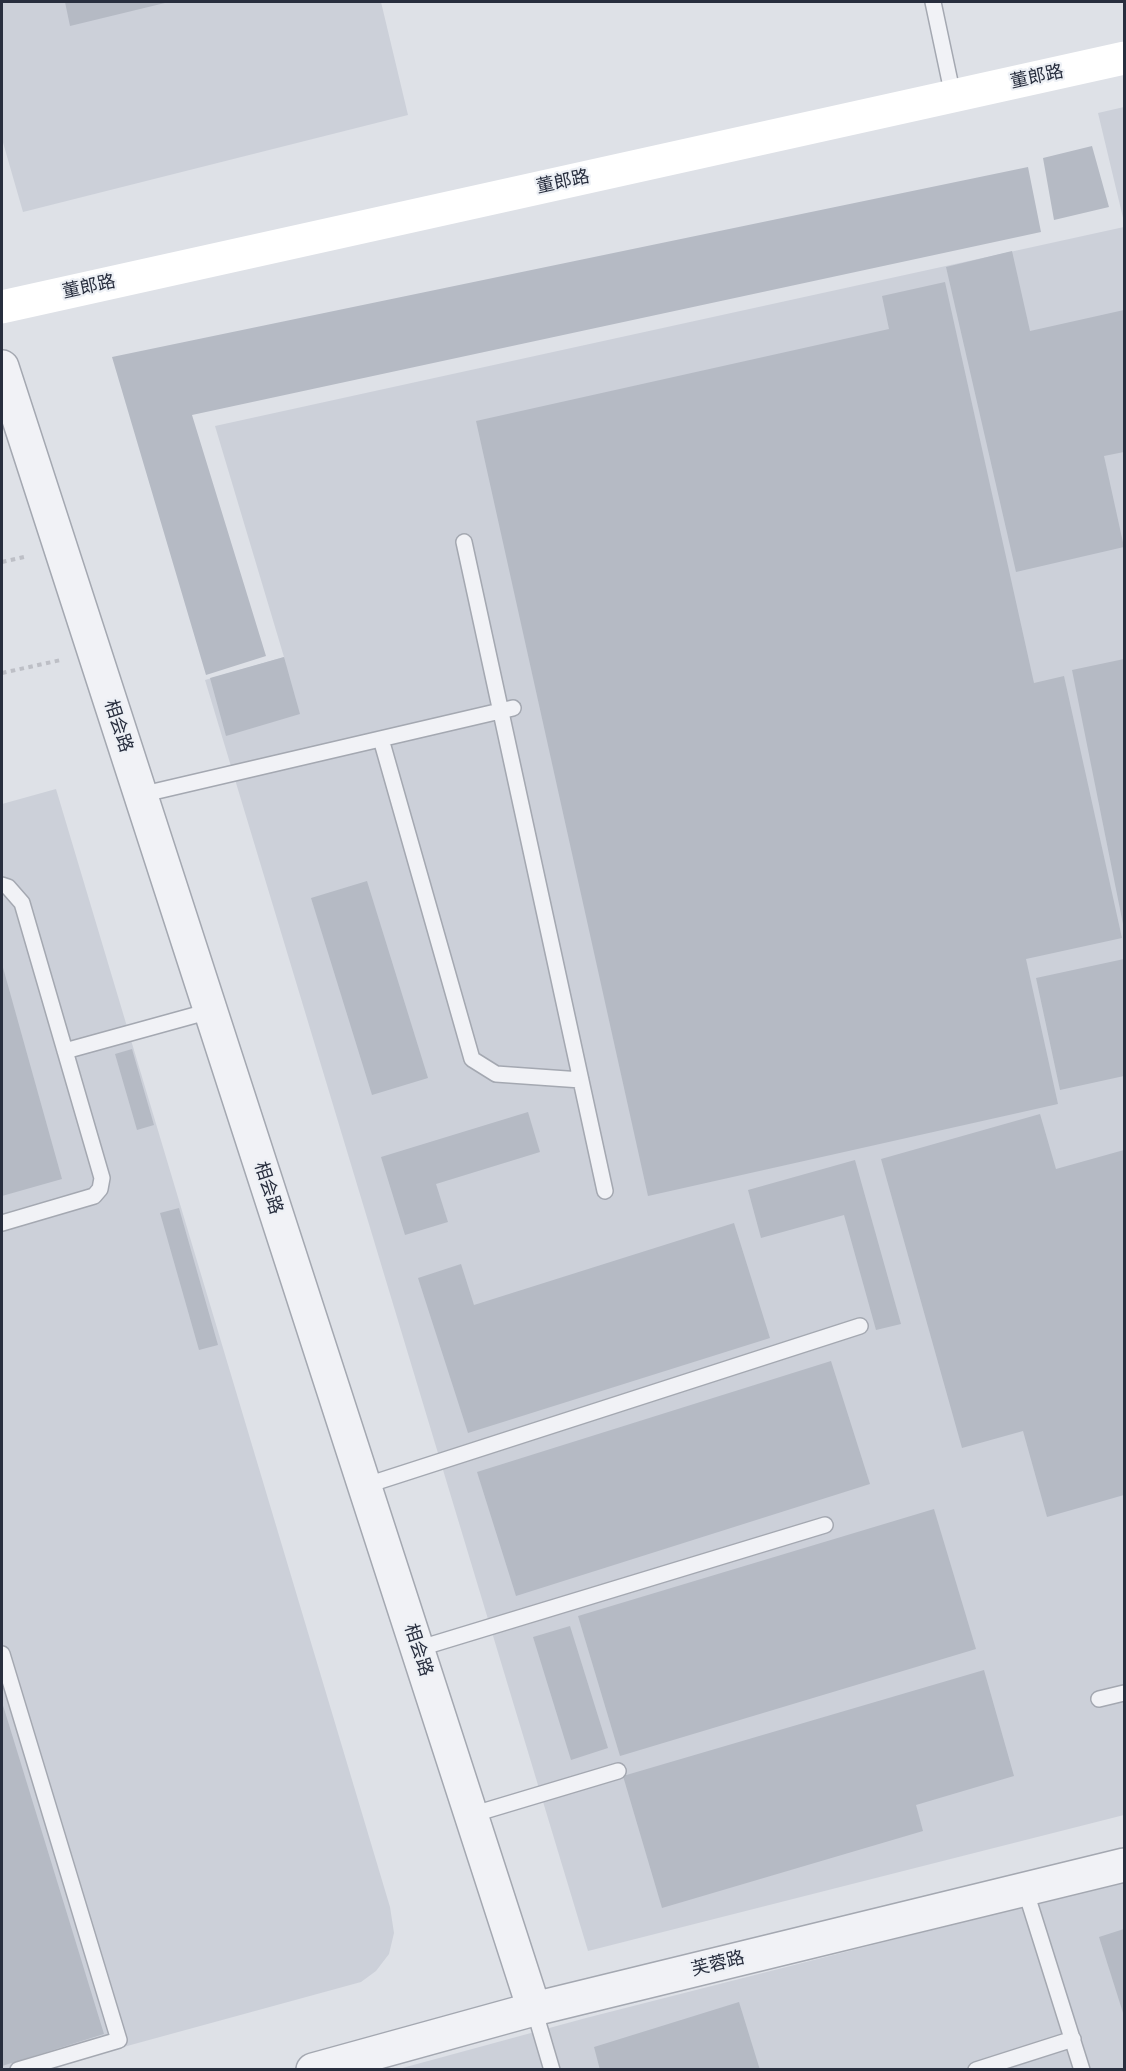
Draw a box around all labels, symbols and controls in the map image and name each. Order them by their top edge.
street label: 董郎路 [1008,61,1066,93]
street label: 董郎路 [534,166,592,198]
street label: 董郎路 [60,271,118,303]
street label: 相会路 [99,697,137,755]
street label: 相会路 [249,1159,287,1217]
street label: 相会路 [399,1621,437,1679]
street label: 芙蓉路 [689,1947,747,1981]

